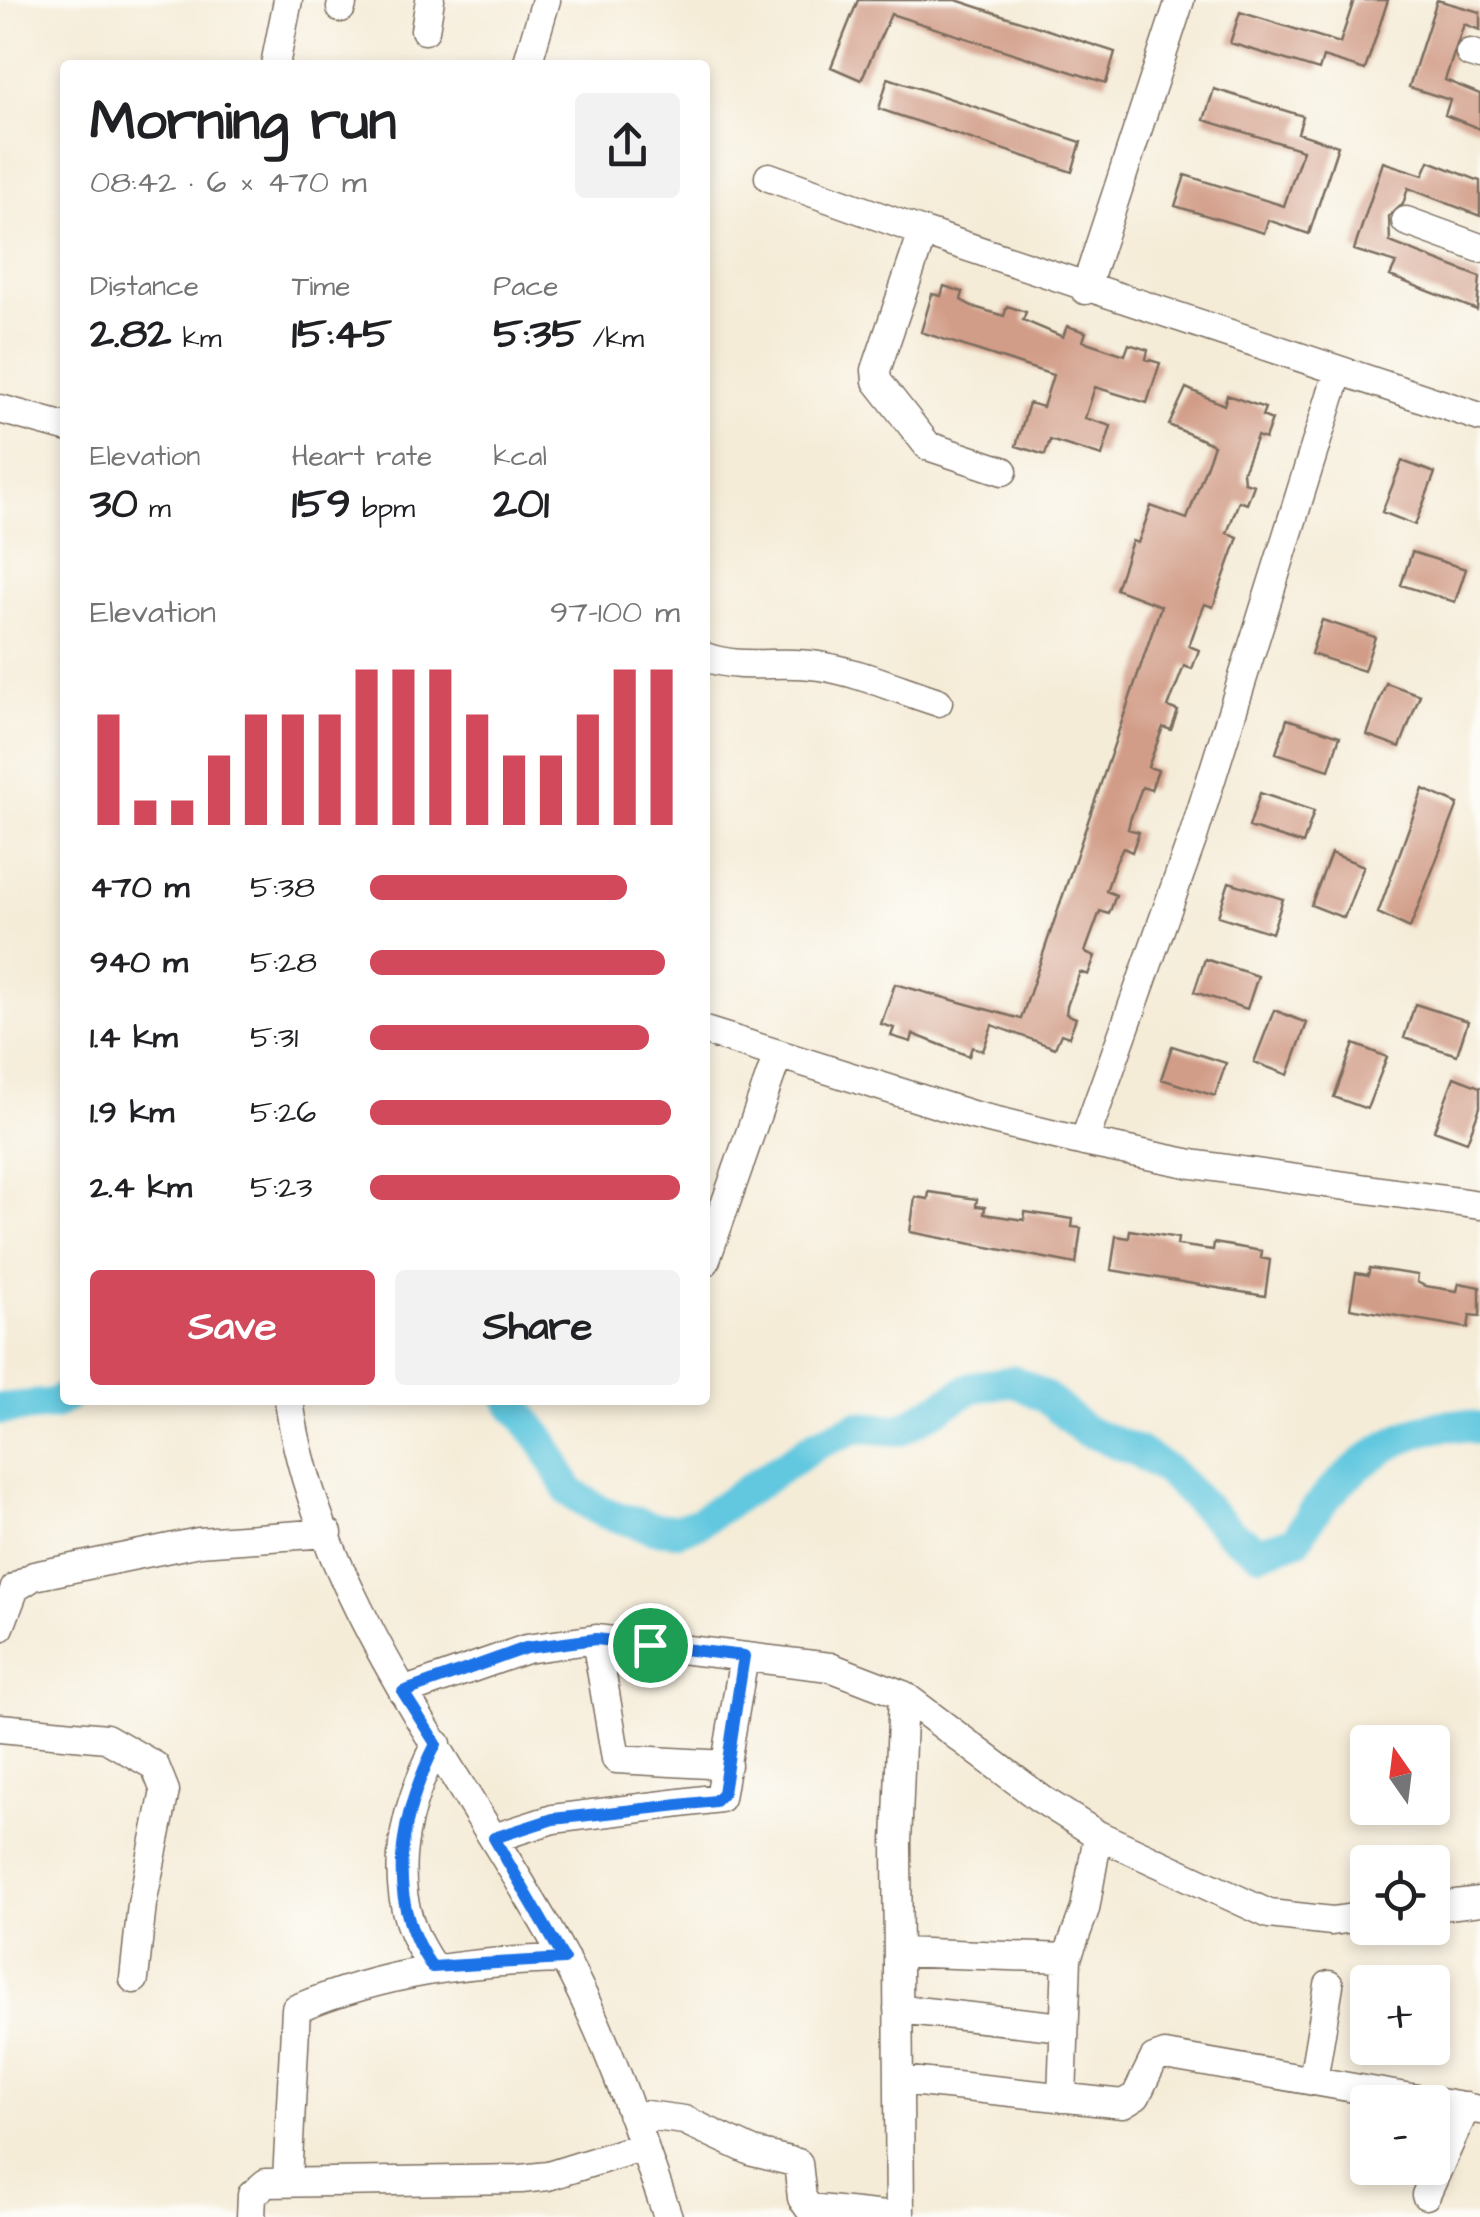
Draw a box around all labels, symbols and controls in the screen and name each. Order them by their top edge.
text: Morning run [90,84,396,160]
button: share [575,93,680,198]
text: 08:42 · 6 × 470 m [90,160,367,205]
text: Distance [90,267,199,306]
text: Time [292,267,350,306]
text: Pace [493,267,558,306]
text: 2.82 [90,306,171,364]
text: 15:45 [292,306,392,364]
text: 5:35 [493,306,581,364]
text: km [171,319,221,358]
text: /km [581,319,644,358]
text: Elevation [90,437,200,476]
text: Heart rate [292,437,432,476]
text: kcal [493,437,547,476]
text: 30 [90,476,138,534]
text: 159 [292,476,351,534]
text: 201 [493,476,549,534]
text: m [138,489,171,528]
text: bpm [351,489,415,528]
text: Elevation [90,590,216,635]
text: 97–100 m [550,590,680,635]
text: 470 m [90,865,189,910]
text: 5:38 [250,865,315,910]
text: 940 m [90,940,188,985]
text: 5:28 [250,940,317,985]
text: 1.4 km [90,1015,178,1060]
text: 5:31 [250,1015,298,1060]
text: 1.9 km [90,1090,174,1135]
text: 5:26 [250,1090,316,1135]
text: 2.4 km [90,1165,192,1210]
text: 5:23 [250,1165,313,1210]
button: Save [90,1270,375,1385]
button: Share [395,1270,680,1385]
pin [608,1603,693,1688]
icon: arrive [623,1618,678,1673]
north arrow [1350,1725,1450,1825]
map controls [1350,1725,1450,2185]
button: locate [1350,1845,1450,1945]
button: + [1350,1965,1450,2065]
button: − [1350,2085,1450,2185]

